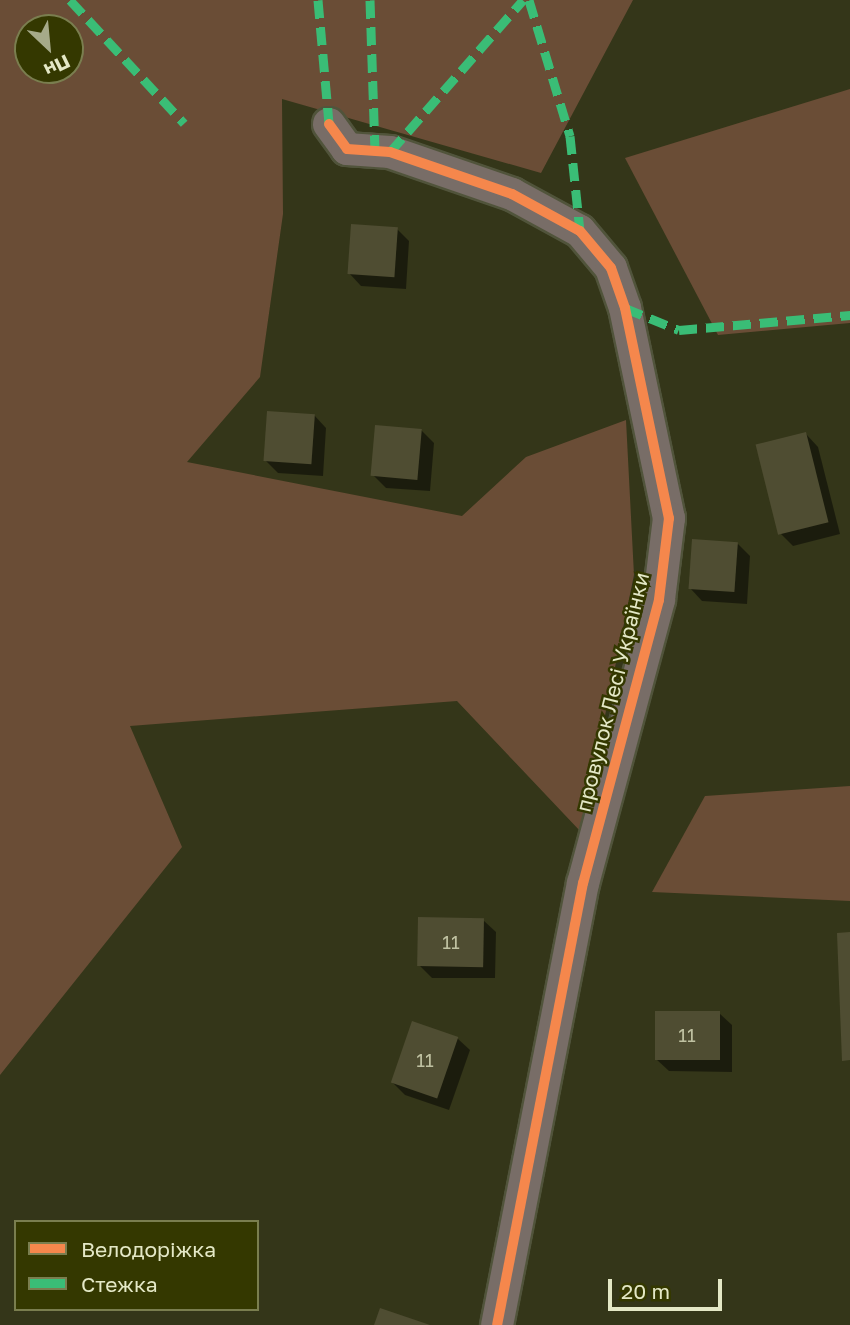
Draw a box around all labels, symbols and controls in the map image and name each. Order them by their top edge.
north arrow [14,14,84,84]
text: Пн [41,51,74,83]
street label: провулок Лесі Українки [570,570,654,814]
house number: 11 [442,931,460,953]
house number: 11 [678,1024,696,1046]
house number: 11 [416,1049,434,1071]
legend [14,1220,259,1311]
text: Велодоріжка [81,1236,216,1262]
scale bar [612,1266,726,1310]
text: Стежка [81,1271,158,1297]
text: 20 m [621,1278,670,1304]

